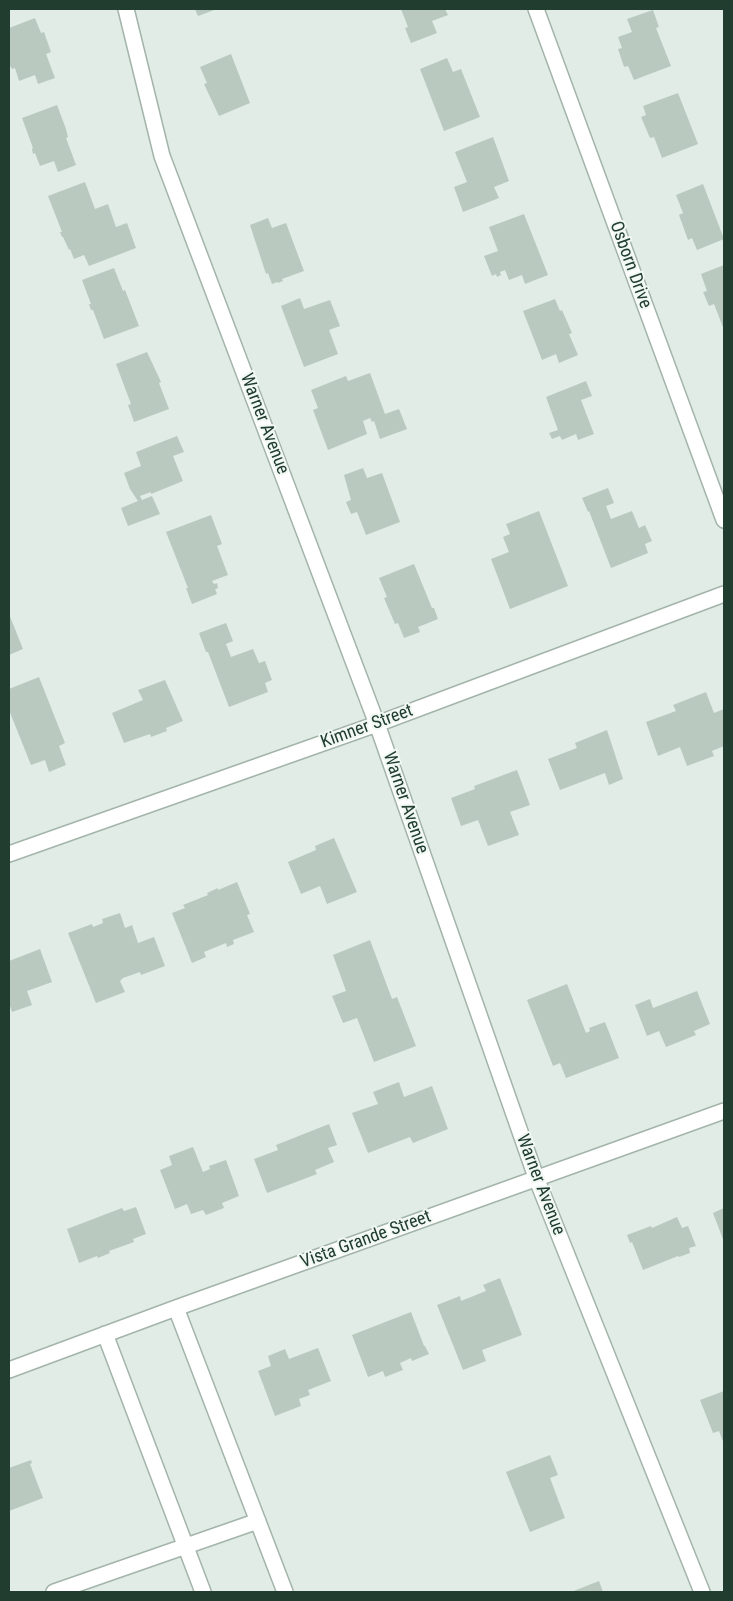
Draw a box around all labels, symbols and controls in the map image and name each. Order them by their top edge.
street label: Osborn Drive [604,218,656,312]
street label: Warner Avenue [235,371,293,477]
street label: Kimner Street [318,700,416,754]
street label: Warner Avenue [378,749,432,857]
street label: Warner Avenue [511,1132,569,1238]
street label: Vista Grande Street [298,1206,434,1274]

